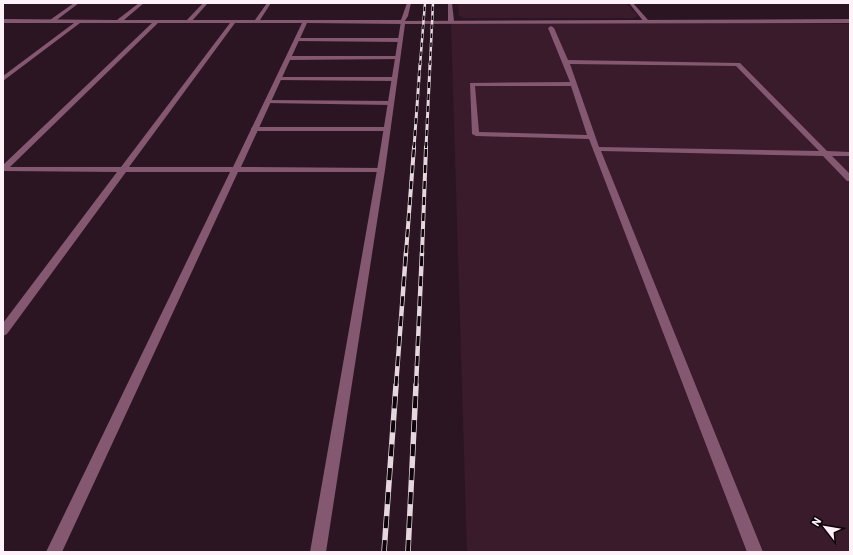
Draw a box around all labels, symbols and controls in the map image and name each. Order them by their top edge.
north arrow [805,507,845,547]
text: N [808,515,824,529]

